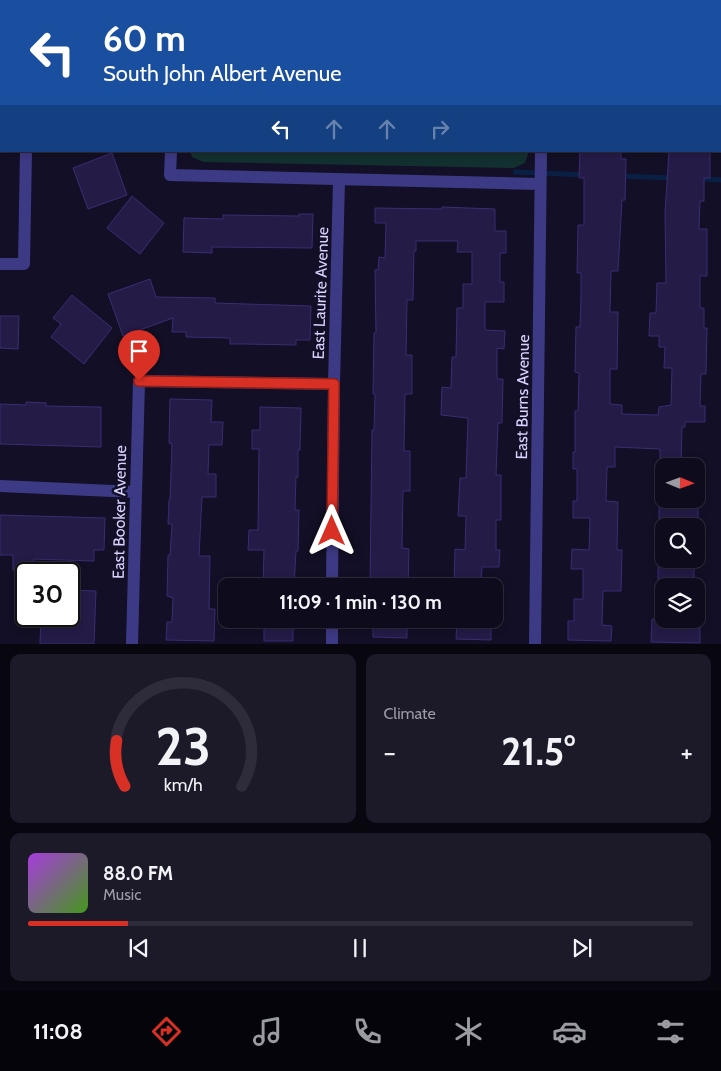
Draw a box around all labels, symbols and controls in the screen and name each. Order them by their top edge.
text: 60 m [103,17,186,60]
icon: left [20,20,85,85]
text: South John Albert Avenue [103,60,341,87]
icon: left [267,115,295,143]
icon: ahead [320,115,348,143]
icon: ahead [373,115,401,143]
icon: right [426,115,454,143]
street label: East Laurite Avenue [309,226,332,360]
pin [118,330,160,381]
street label: East Burns Avenue [512,334,533,460]
icon: arrive [125,337,153,365]
street label: East Booker Avenue [109,445,130,579]
north arrow [655,458,705,508]
map controls [655,458,705,628]
position arrow [305,504,357,556]
button: search [655,518,705,568]
speed limit sign: 30 [15,562,80,627]
button: layers [655,578,705,628]
text: 11:09 · 1 min · 130 m [279,591,442,614]
text: Climate [384,704,436,723]
text: 23 [155,715,211,778]
text: 21.5° [501,728,575,775]
text: − [384,735,396,769]
text: + [681,735,693,769]
text: km/h [163,774,202,795]
text: 88.0 FM [103,862,173,885]
text: Music [103,885,141,904]
icon: previous [125,934,153,962]
icon: pause [346,934,374,962]
icon: next [568,934,596,962]
icon: directions [149,1014,184,1049]
icon: music [250,1014,285,1049]
icon: phone [350,1014,385,1049]
icon: climate [451,1014,486,1049]
icon: car [552,1014,587,1049]
icon: filters [653,1014,688,1049]
text: 11:08 [33,1018,83,1045]

